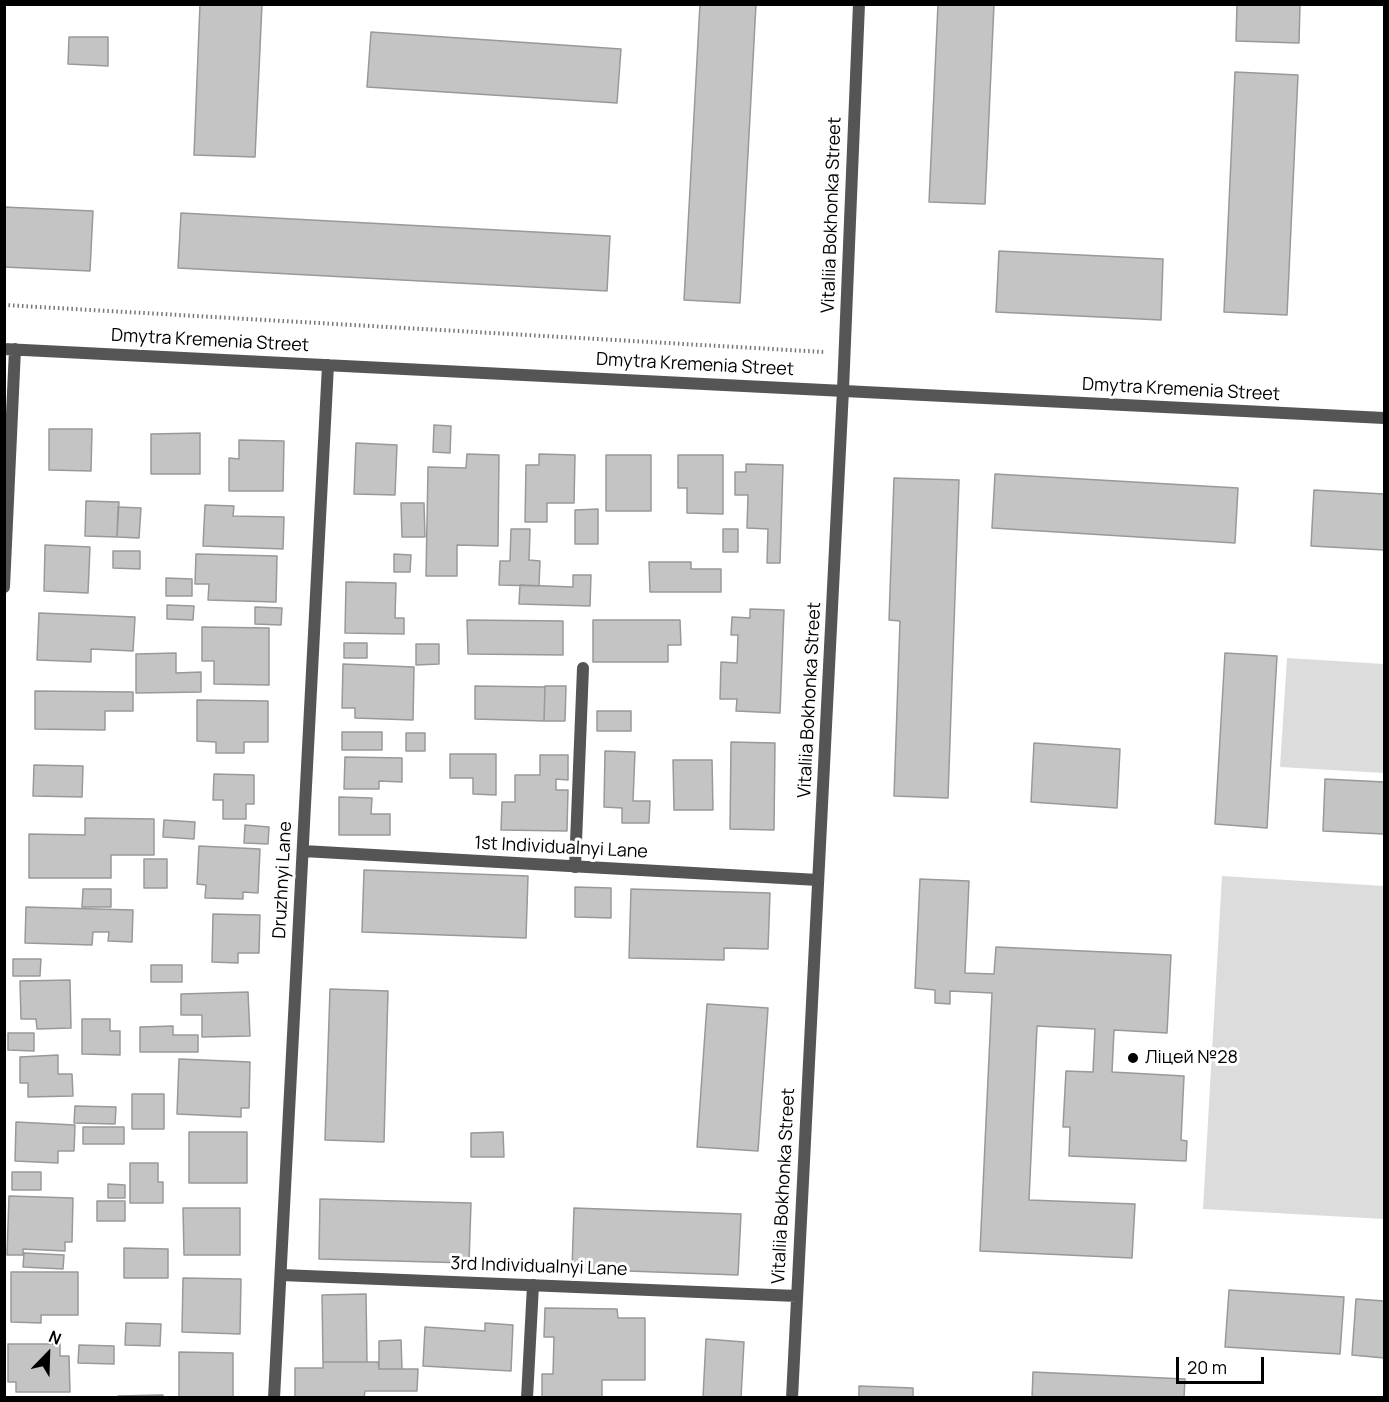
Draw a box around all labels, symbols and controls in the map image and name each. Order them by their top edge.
street label: Vitaliia Bokhonka Street [818,117,846,313]
street label: Dmytra Kremenia Street [110,325,310,357]
street label: Dmytra Kremenia Street [595,349,795,381]
street label: Dmytra Kremenia Street [1081,374,1281,406]
street label: Vitaliia Bokhonka Street [794,601,826,799]
street label: Druzhnyi Lane [269,821,297,939]
street label: 1st Individualnyi Lane [474,833,648,863]
place label: Ліцей №28 [1145,1047,1238,1069]
marker: Ліцей №28 [1126,1051,1140,1065]
street label: Vitaliia Bokhonka Street [768,1087,800,1285]
street label: 3rd Individualnyi Lane [450,1253,628,1281]
north arrow [18,1324,78,1384]
text: N [45,1325,65,1350]
scale bar [1179,1345,1268,1383]
text: 20 m [1187,1355,1227,1379]

